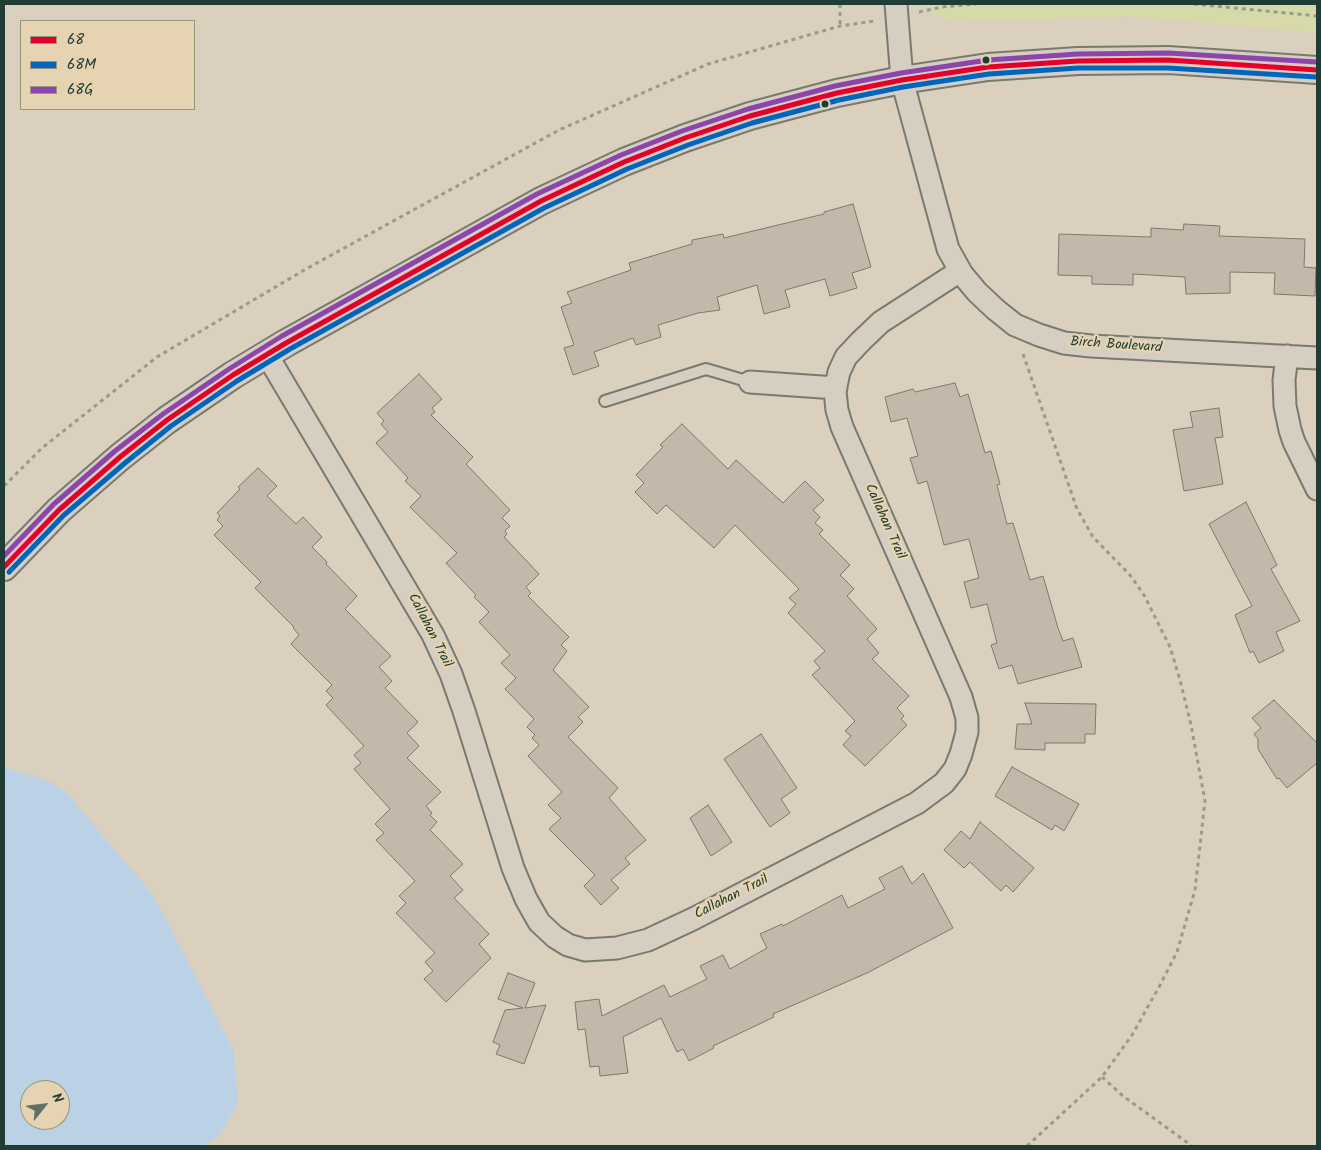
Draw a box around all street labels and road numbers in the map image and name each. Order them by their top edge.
street label: Birch Boulevard [1070,334,1162,358]
street label: Callahan Trail [860,482,908,562]
street label: Callahan Trail [403,591,455,671]
street label: Callahan Trail [692,872,772,924]

